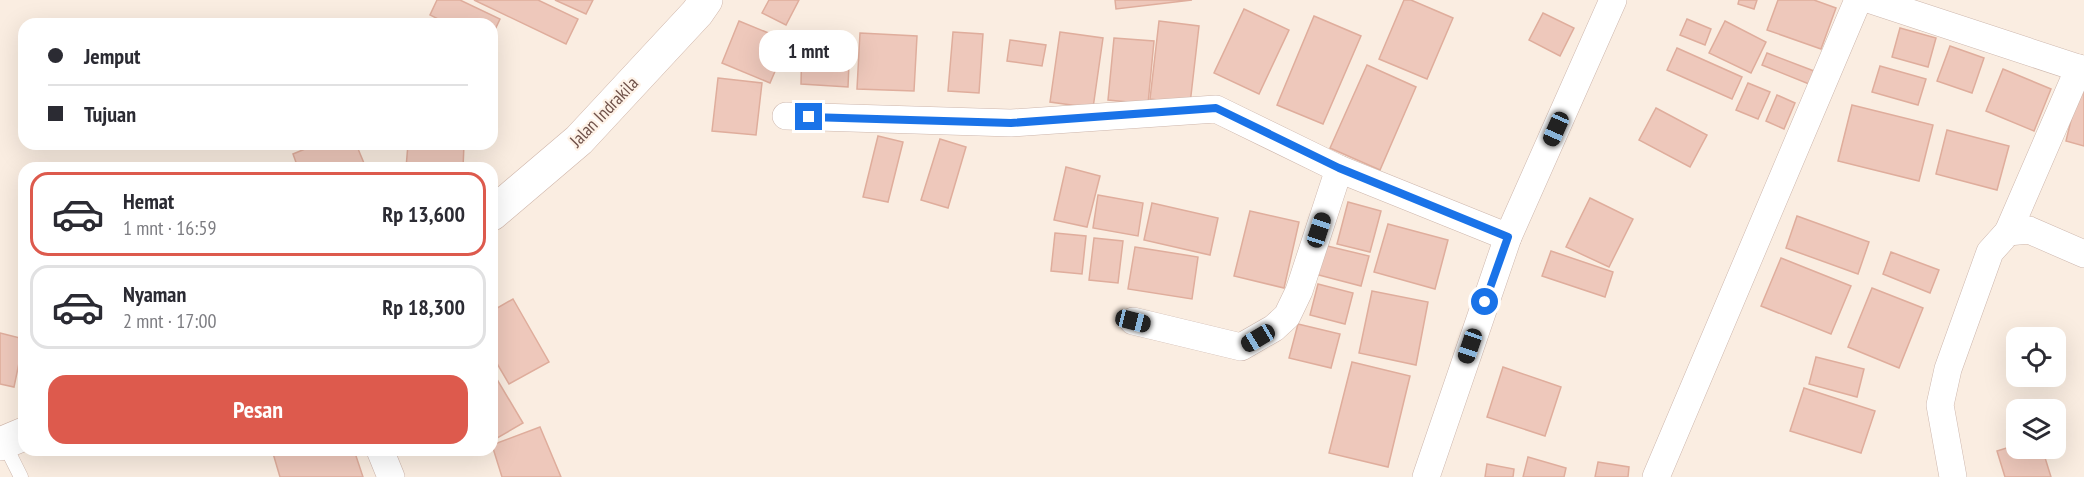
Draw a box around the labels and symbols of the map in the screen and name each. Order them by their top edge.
callout: 1 mnt [760,30,858,72]
street label: Jalan Indrakila [564,72,643,152]
route end [795,103,822,130]
car [1540,109,1572,149]
car [1305,210,1333,250]
route start [1471,288,1498,315]
car [1113,308,1153,334]
car [1238,321,1278,355]
car [1456,326,1484,366]

